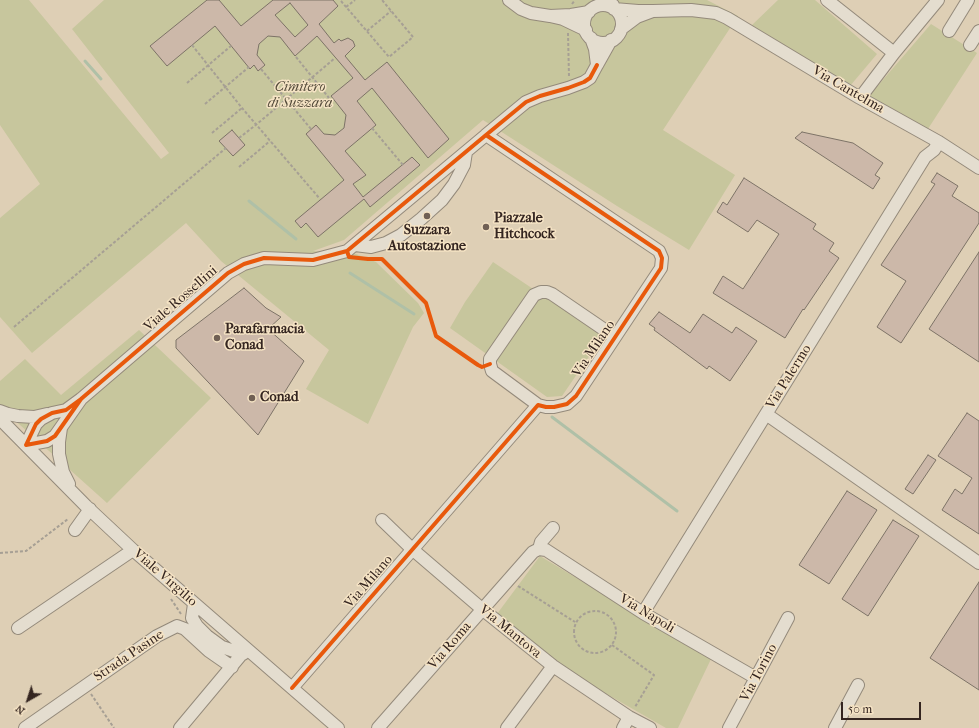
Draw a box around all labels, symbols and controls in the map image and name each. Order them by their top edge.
street label: Via Cantelma [809,63,887,117]
park label: Cimitero di Suzzara [268,80,332,112]
marker: Suzzara Autostazione [422,211,432,221]
place label: Piazzale Hitchcock [494,211,555,244]
marker: Piazzale Hitchcock [481,222,491,232]
place label: Suzzara Autostazione [388,223,466,256]
street label: Viale Rossellini [141,263,221,335]
street label: Via Milano [569,317,619,381]
place label: Parafarmacia Conad [225,322,304,354]
marker: Parafarmacia Conad [212,333,222,343]
street label: Via Palermo [763,342,815,412]
place label: Conad [260,390,299,406]
marker: Conad [247,393,257,403]
street label: Viale Virgilio [130,546,200,610]
street label: Via Milano [341,552,397,612]
street label: Via Napoli [616,591,678,637]
street label: Via Mantova [476,602,544,662]
street label: Via Roma [425,619,475,673]
street label: Strada Pasine [91,626,167,686]
street label: Via Torino [737,641,781,705]
north arrow [8,680,48,720]
scale bar [843,694,923,720]
text: N [13,702,27,717]
text: 50 m [848,702,872,716]

